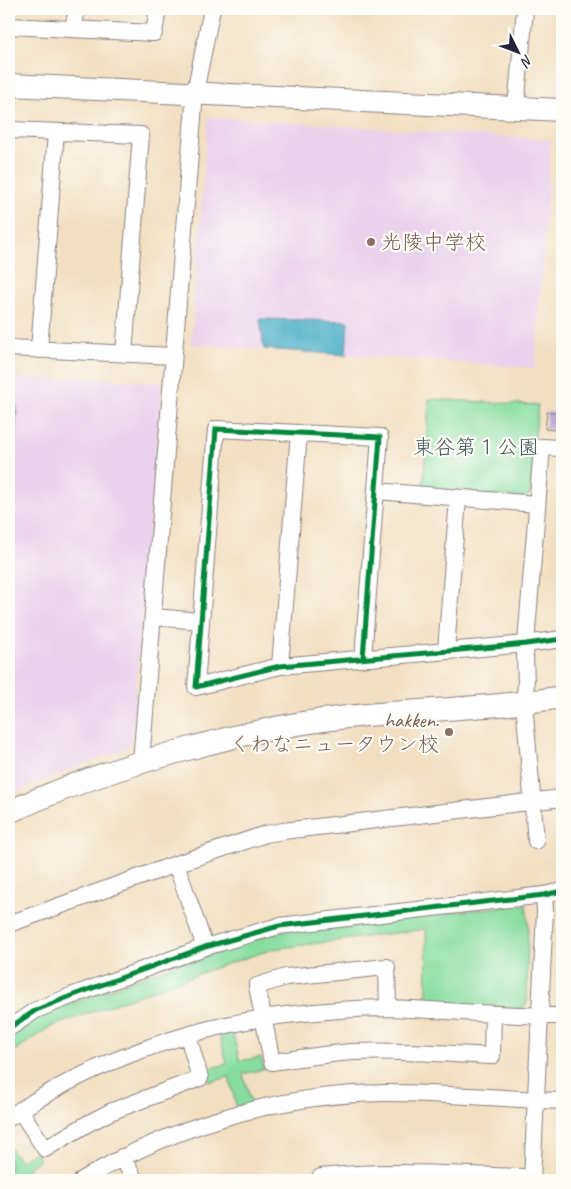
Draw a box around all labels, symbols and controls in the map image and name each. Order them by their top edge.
north arrow [494,28,544,78]
text: N [517,51,537,71]
place label: 光陵中学校 [381,229,486,255]
marker: 光陵中学校 [365,236,377,248]
park label: 東谷第１公園 [413,434,539,460]
place label: hakken. くわなニュータウン校 [229,707,440,757]
marker: hakken. くわなニュータウン校 [443,726,455,738]

